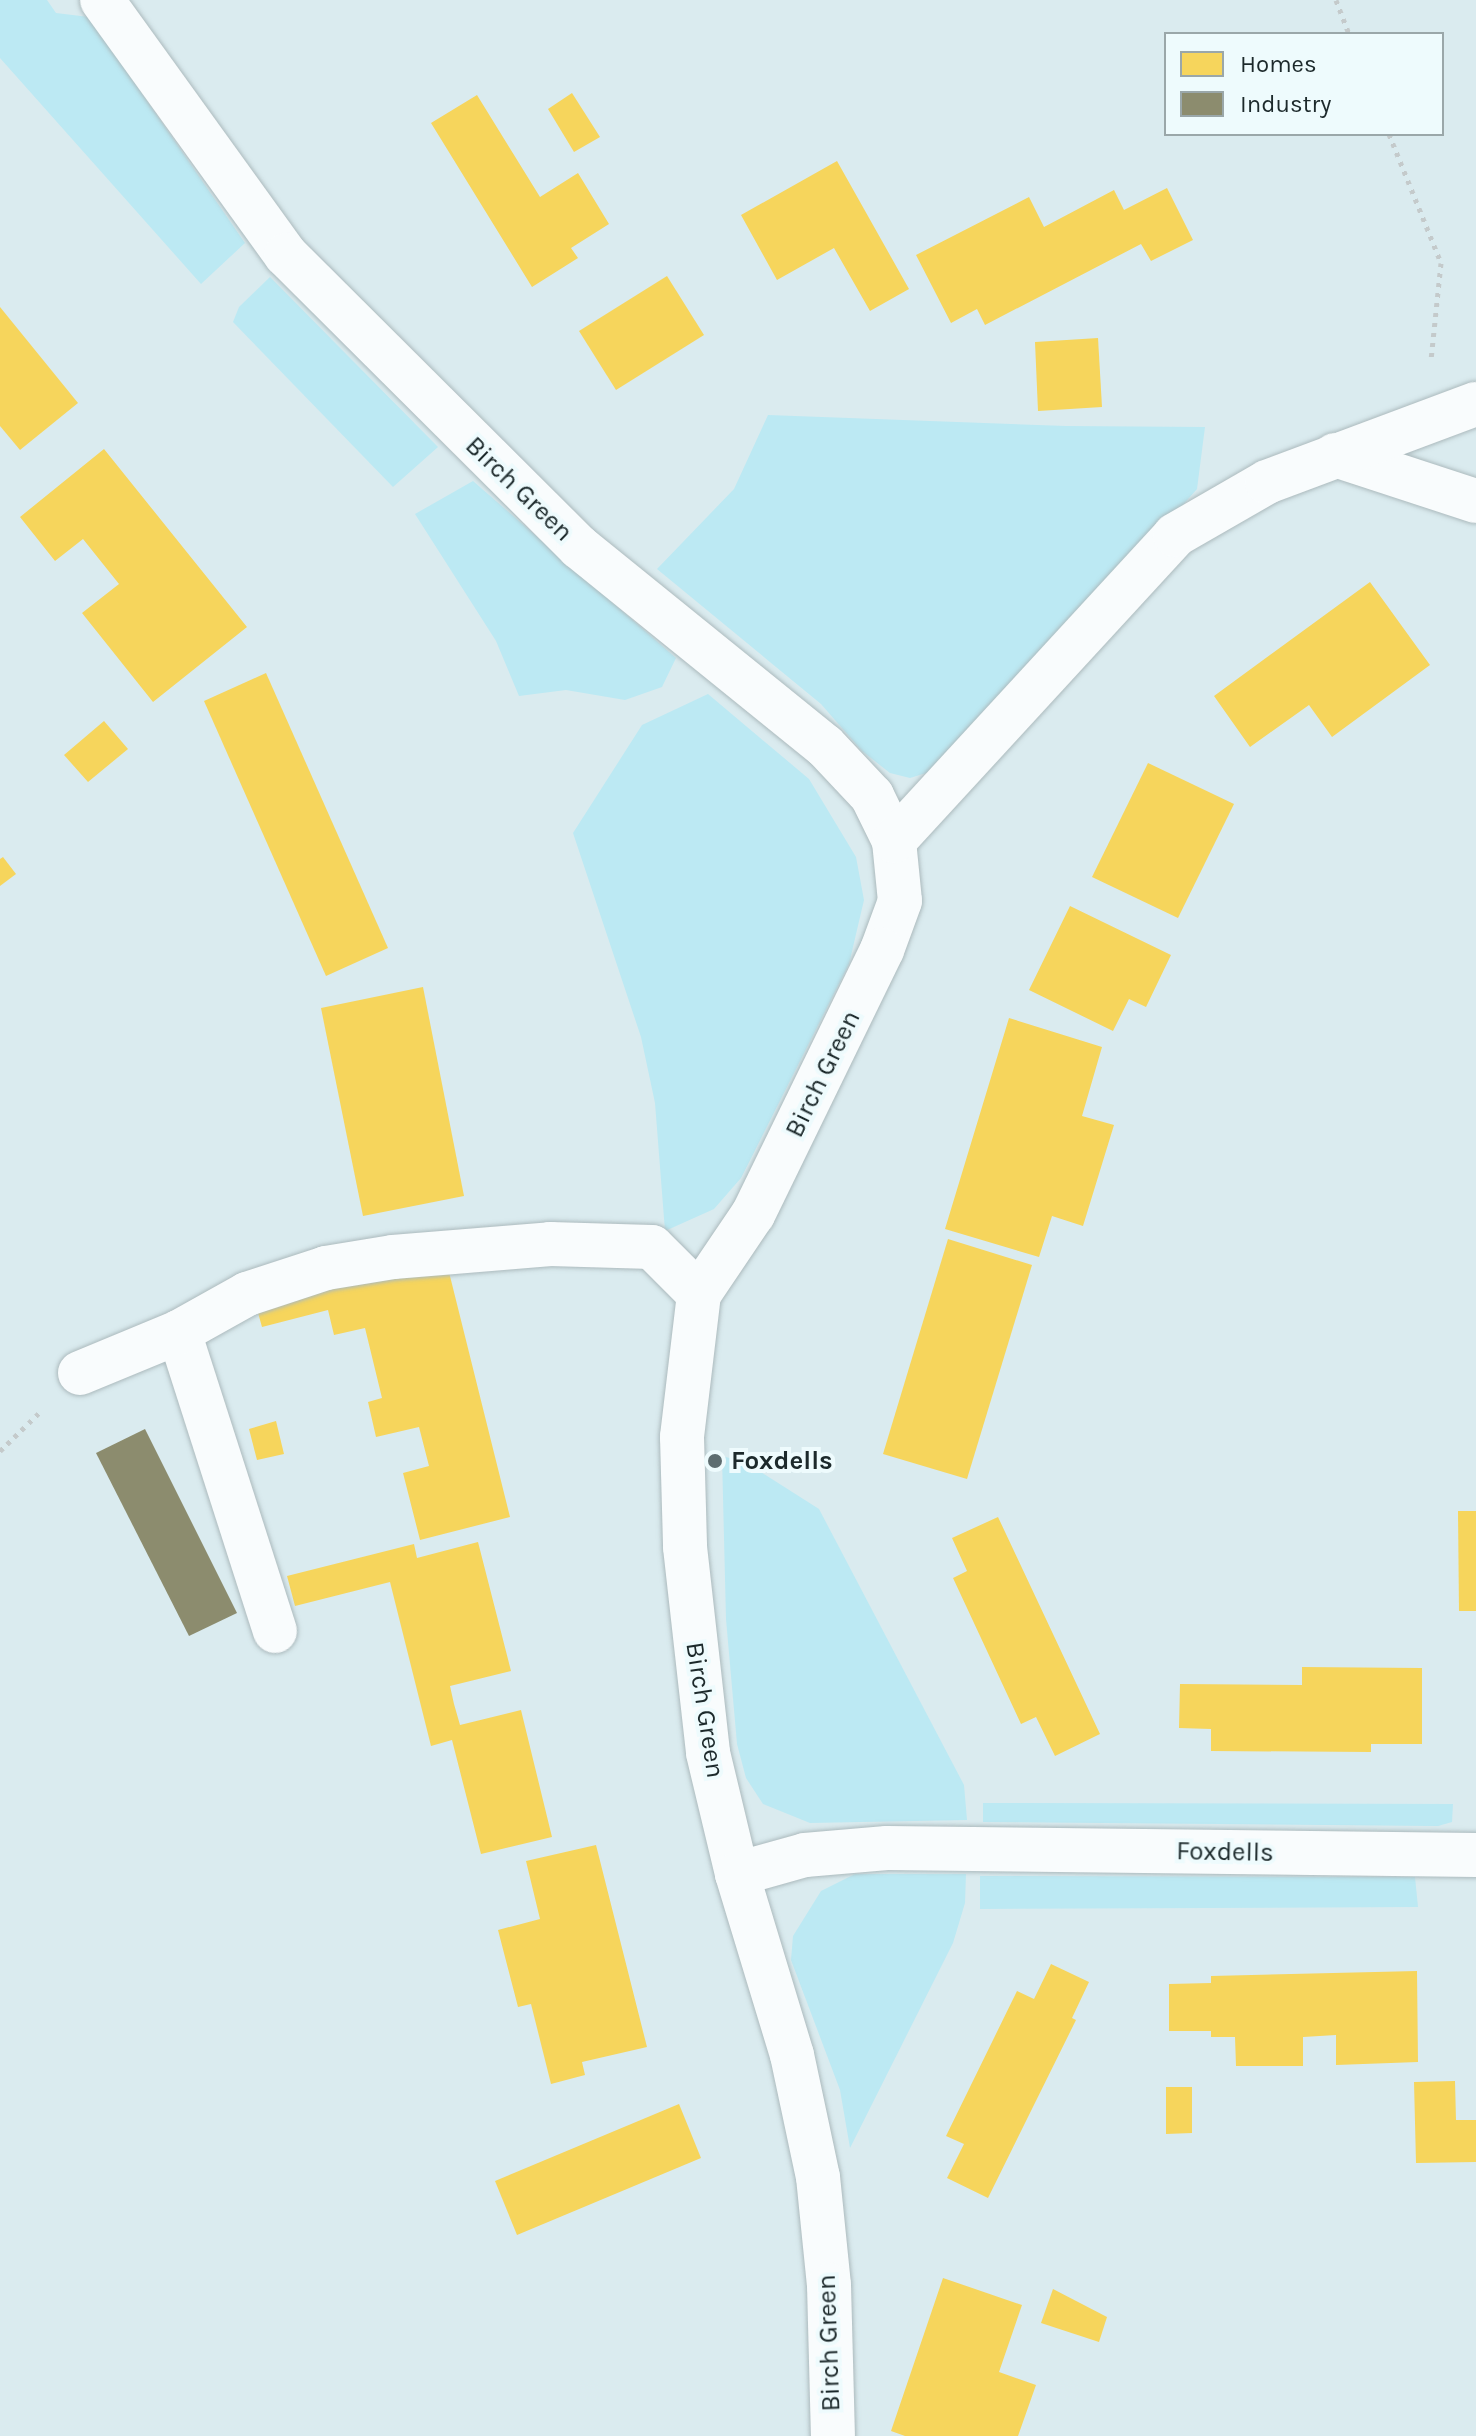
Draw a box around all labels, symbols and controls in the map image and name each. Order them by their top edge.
legend [1164,32,1444,136]
text: Homes [1240,50,1317,78]
text: Industry [1240,90,1331,118]
street label: Birch Green [459,430,579,548]
street label: Birch Green [779,1006,867,1142]
place label: Foxdells [731,1445,833,1477]
marker: Foxdells [706,1452,724,1470]
street label: Birch Green [679,1640,731,1780]
street label: Foxdells [1176,1836,1274,1868]
street label: Birch Green [811,2274,847,2412]

